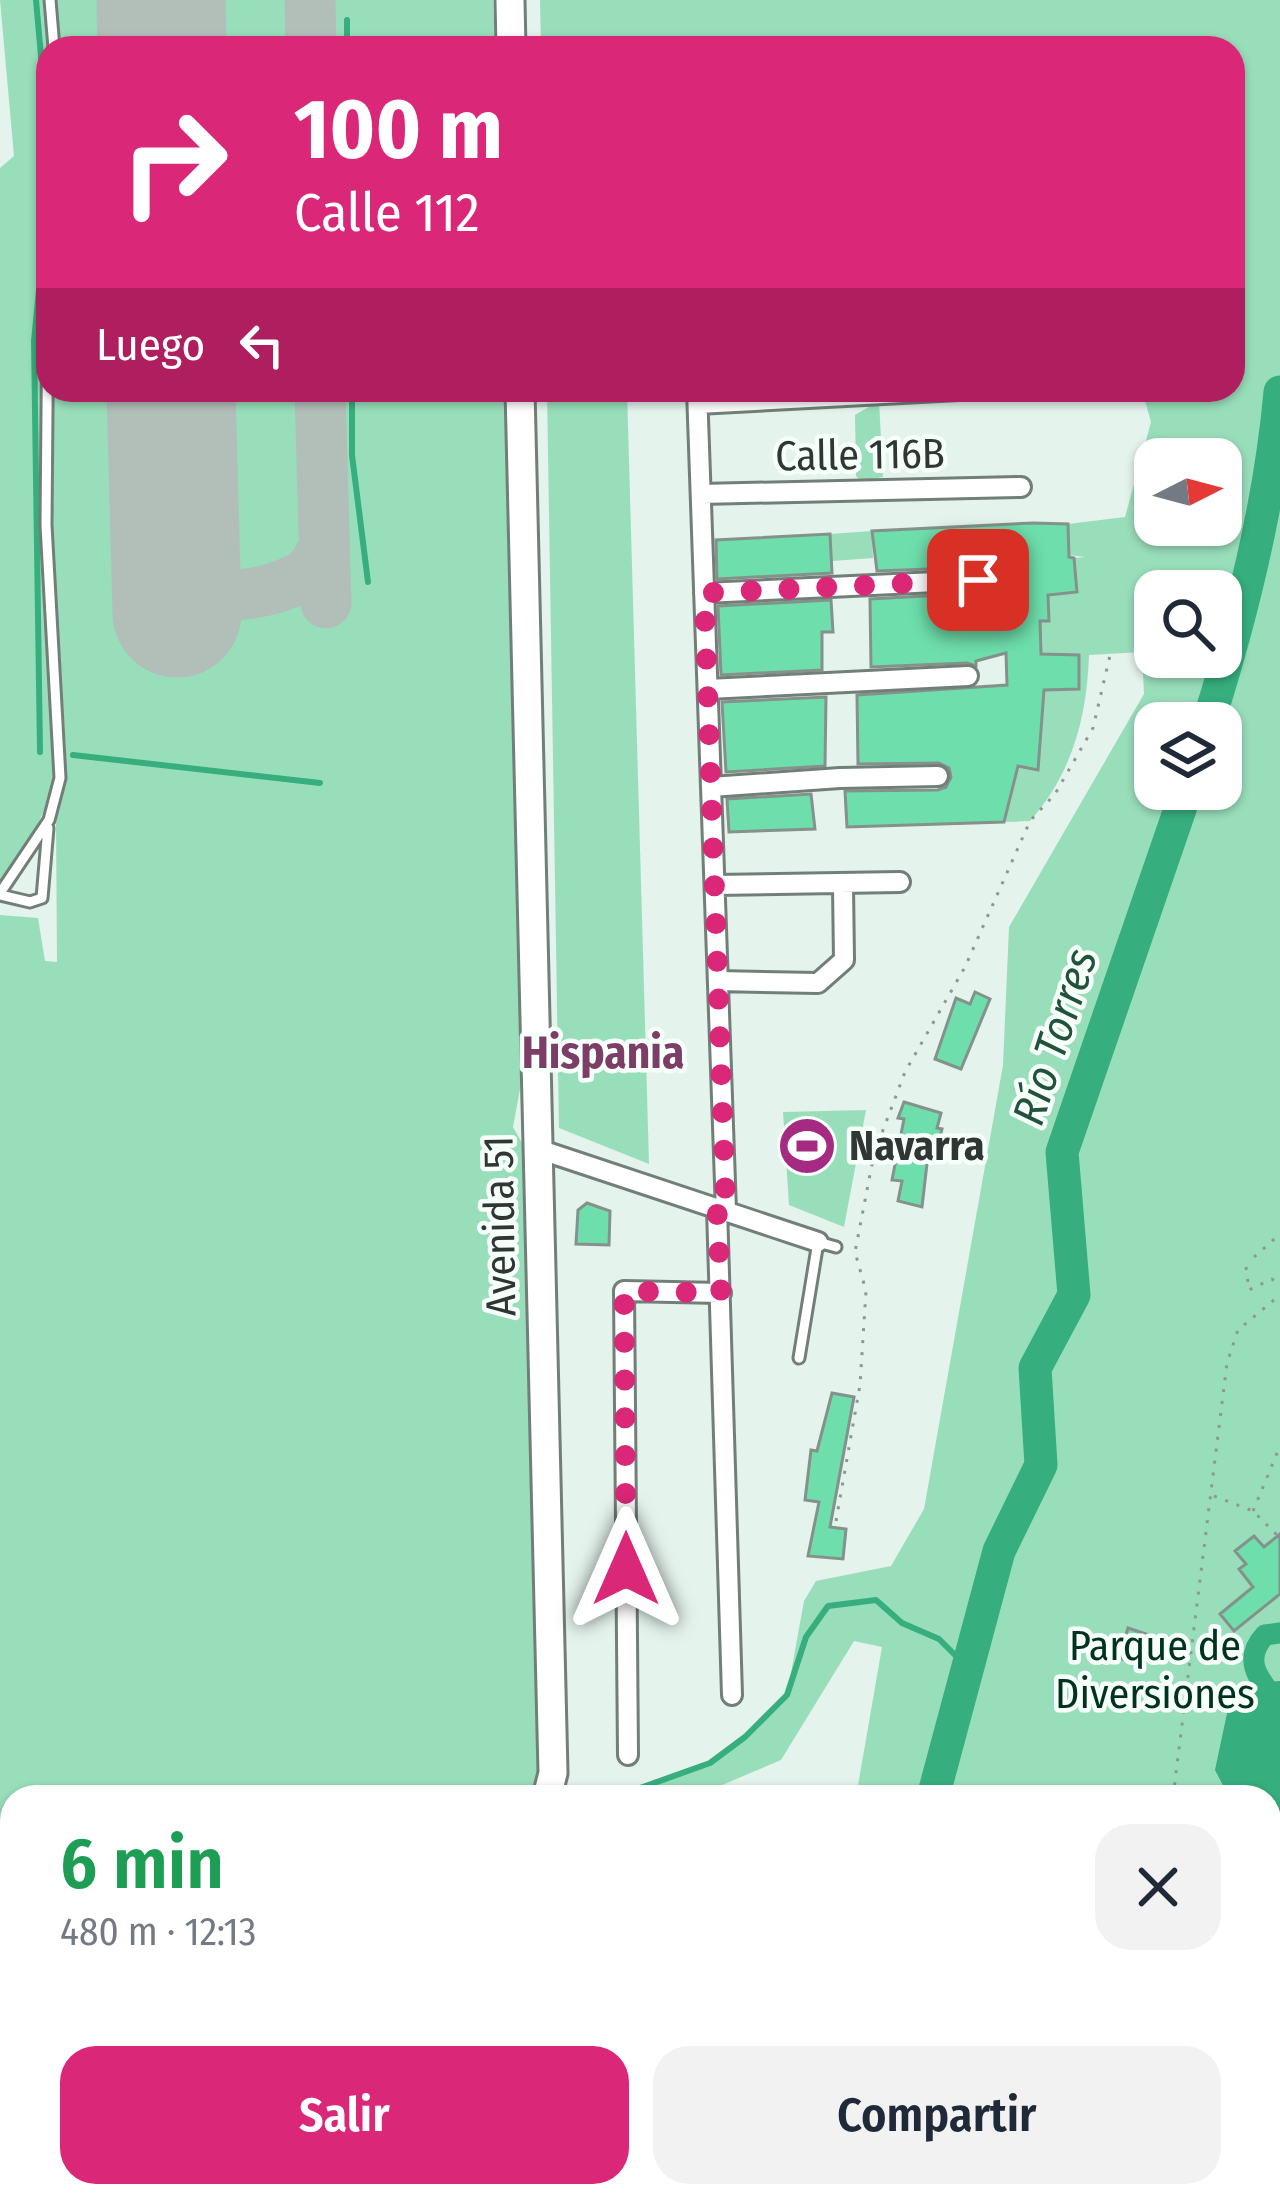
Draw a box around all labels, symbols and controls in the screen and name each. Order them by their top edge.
text: 100 m [294,79,503,180]
icon: right [96,84,252,240]
text: Calle 112 [294,181,480,245]
icon: left [229,312,295,378]
text: Luego [96,318,205,372]
street label: Calle 116B [775,429,945,481]
north arrow [1134,438,1242,546]
map controls [1134,438,1242,810]
pin [927,529,1029,631]
icon: arrive [945,547,1011,613]
button: search [1134,570,1242,678]
button: layers [1134,702,1242,810]
water label: Río Torres [1001,942,1109,1132]
district label: Hispania [522,1026,684,1080]
sports icon: Navarra [776,1115,838,1177]
place label: Navarra [849,1121,985,1171]
street label: Avenida 51 [473,1135,527,1317]
position arrow [563,1506,689,1632]
park label: Parque de Diversiones [1055,1621,1255,1719]
text: 6 min [60,1821,224,1907]
button: close [1095,1824,1221,1950]
text: 480 m · 12:13 [60,1909,256,1955]
button: Salir [60,2046,629,2184]
button: Compartir [653,2046,1221,2184]

